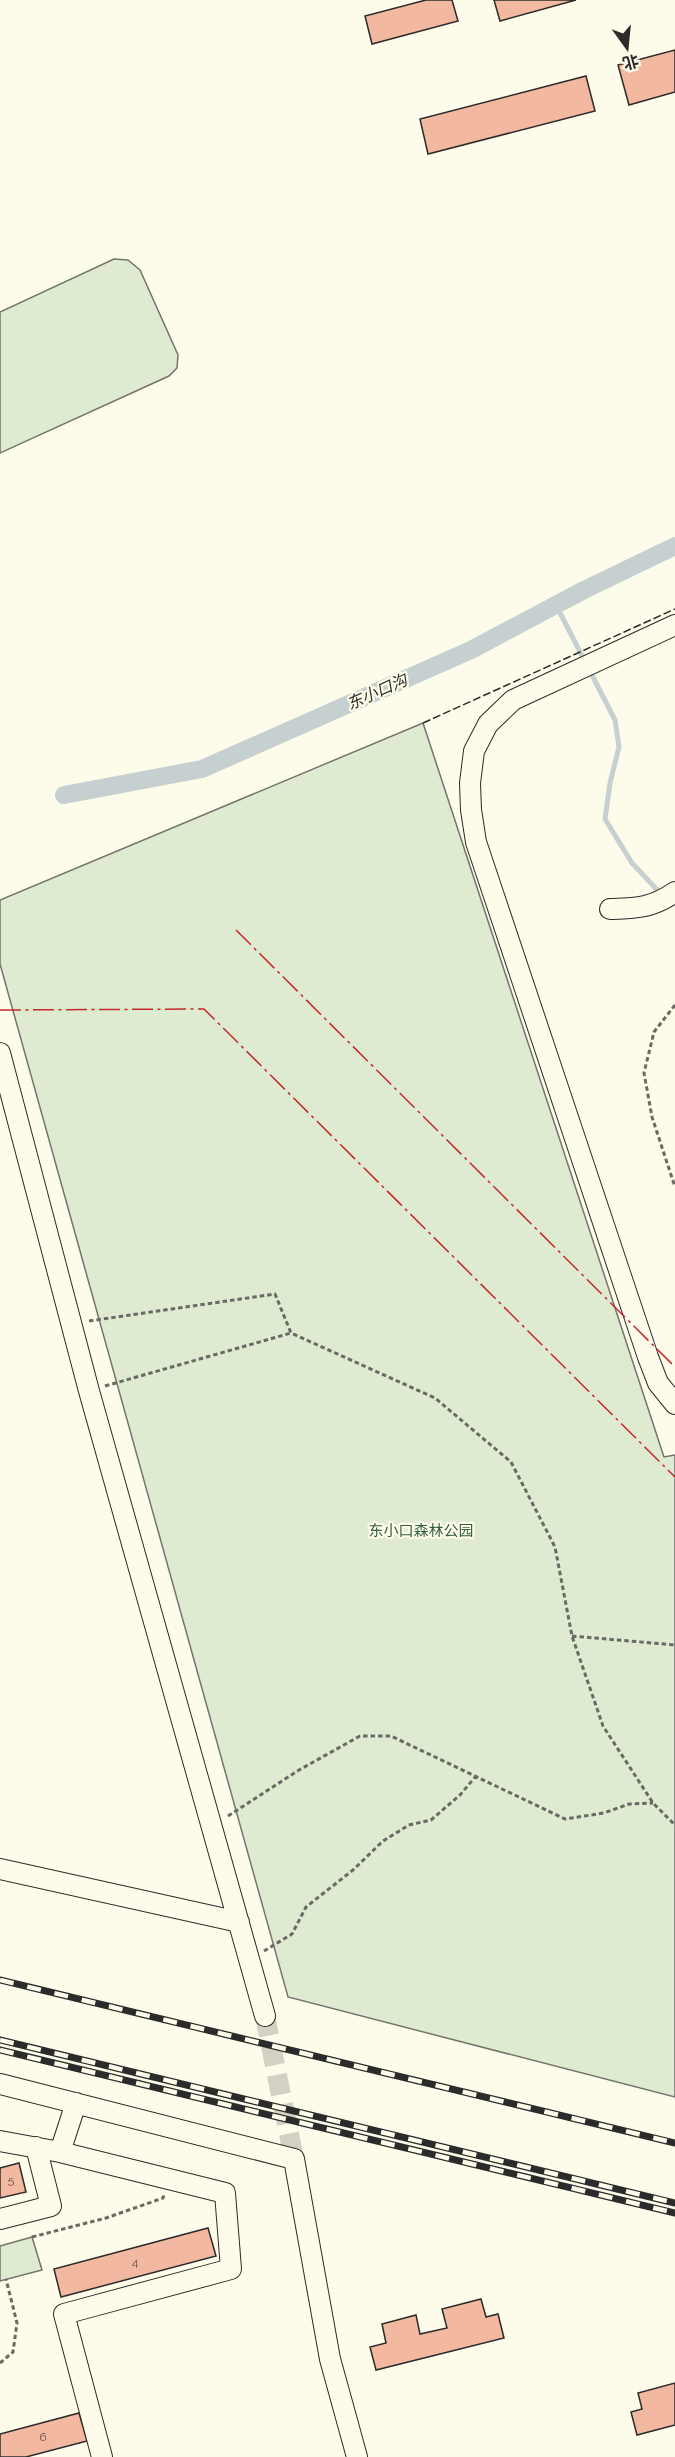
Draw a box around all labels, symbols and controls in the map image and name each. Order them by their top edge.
north arrow [597,18,657,78]
text: 北 [621,51,641,73]
water label: 东小口沟 [344,669,412,714]
park label: 东小口森林公园 [368,1522,474,1540]
house number: 5 [8,2173,15,2187]
house number: 4 [132,2255,139,2269]
house number: 6 [39,2430,47,2444]

